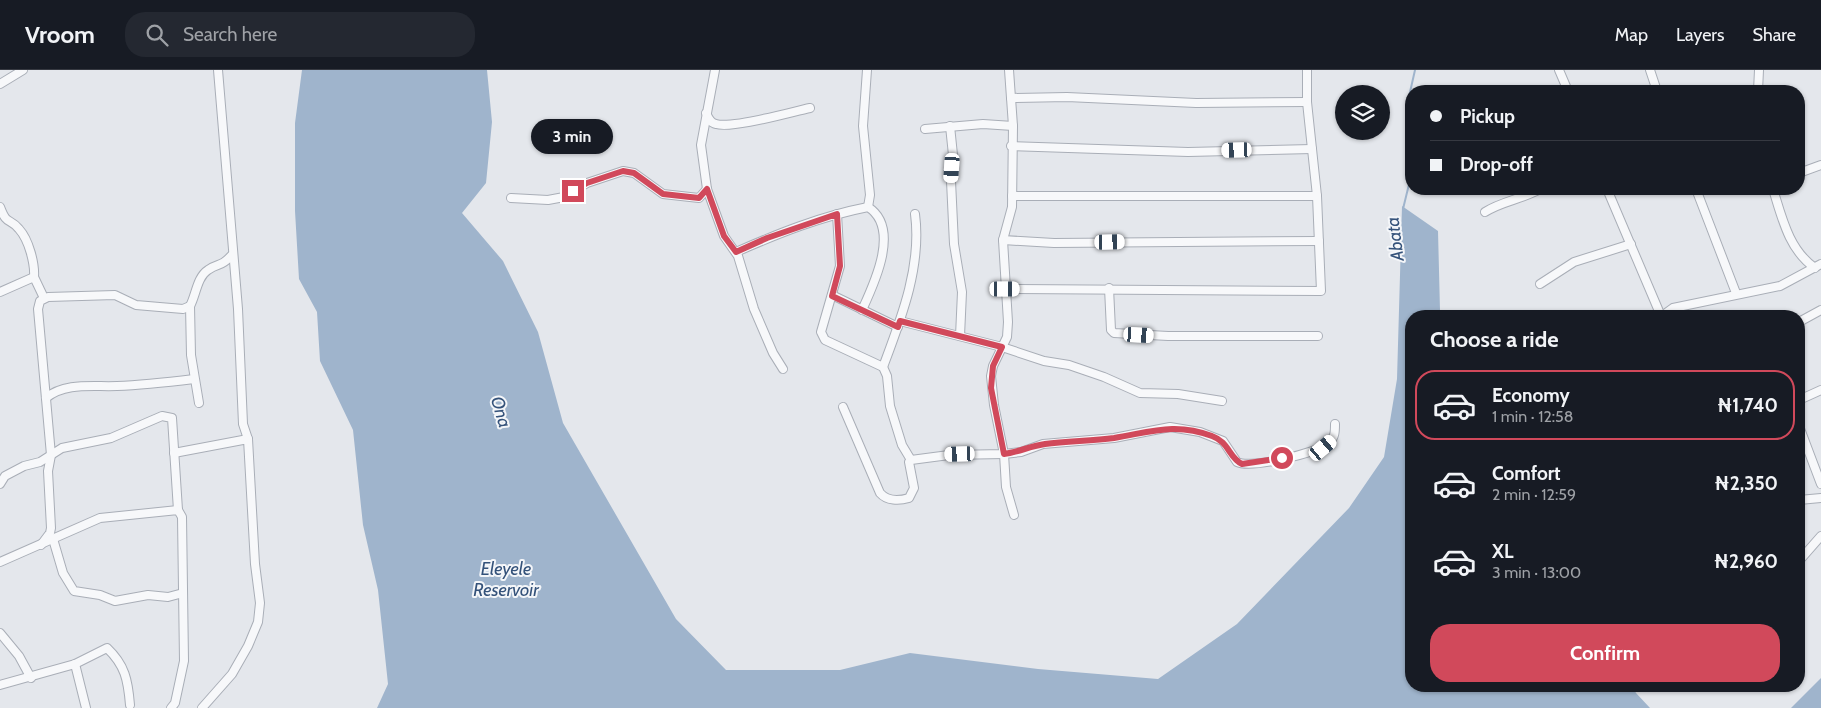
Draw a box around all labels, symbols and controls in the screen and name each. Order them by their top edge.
search box [125,12,475,57]
text: Vroom [25,20,95,49]
icon: search [143,21,171,49]
text: Search here [183,23,277,46]
text: Map [1615,24,1648,46]
text: Layers [1676,24,1725,46]
text: Share [1753,24,1796,46]
map controls [1335,85,1390,140]
button: layers [1335,85,1390,140]
text: Pickup [1460,105,1515,128]
callout: 3 min [532,118,614,154]
text: 3 min [553,127,591,146]
car [1221,142,1252,158]
car [943,153,960,183]
text: Drop-off [1460,153,1533,176]
route end [562,180,584,202]
water label: Abata [1381,216,1409,263]
car [1094,234,1125,250]
car [990,282,1020,297]
text: Choose a ride [1430,326,1559,353]
car [1123,327,1154,343]
icon: car [1432,383,1477,428]
text: Economy [1492,384,1570,407]
water label: Ona [486,394,516,430]
text: ₦1,740 [1717,394,1778,417]
text: 1 min · 12:58 [1492,407,1573,426]
car [1306,433,1339,463]
car [944,446,975,462]
route start [1271,447,1293,469]
icon: car [1432,461,1477,506]
text: Comfort [1492,462,1561,485]
text: ₦2,350 [1714,472,1778,495]
text: 2 min · 12:59 [1492,485,1576,504]
icon: car [1432,539,1477,584]
text: XL [1492,540,1513,563]
text: ₦2,960 [1714,550,1778,573]
water label: Eleyele Reservoir [473,558,540,601]
text: 3 min · 13:00 [1492,563,1581,582]
button: Confirm [1430,624,1780,682]

